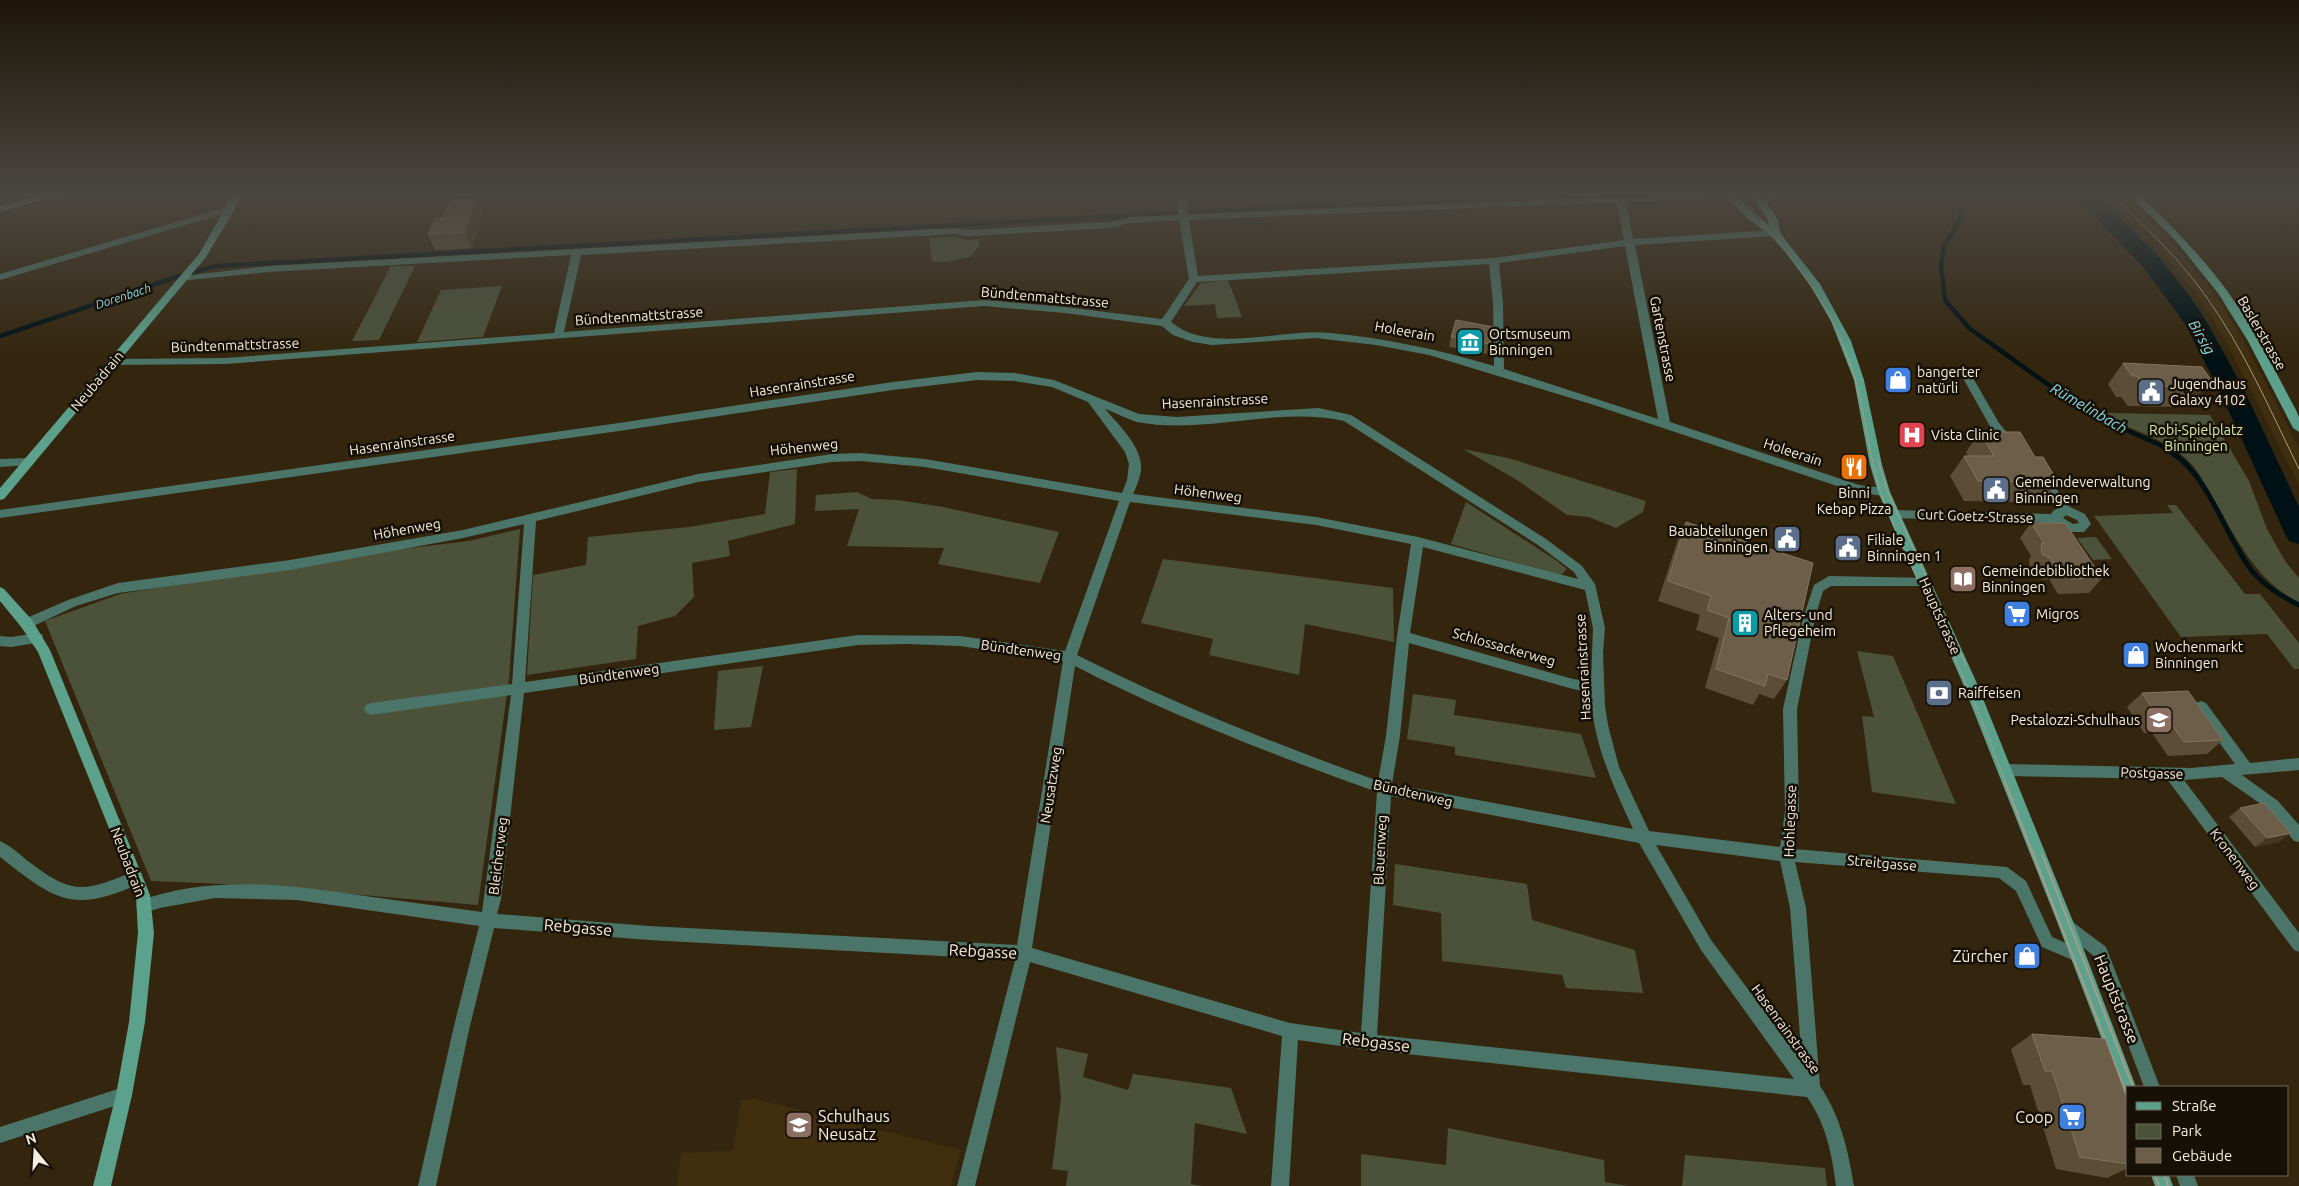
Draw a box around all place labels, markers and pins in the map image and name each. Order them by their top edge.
place label: Ortsmuseum Binningen [1489,326,1571,358]
museum icon: Ortsmuseum Binningen [1455,327,1485,357]
place label: bangerter natürli [1917,364,1981,396]
shop icon: bangerter natürli [1883,365,1913,395]
place label: Jugendhaus Galaxy 4102 [2170,376,2246,408]
public building icon: Jugendhaus Galaxy 4102 [2136,377,2166,407]
hospital icon: Vista Clinic [1897,420,1927,450]
place label: Vista Clinic [1931,427,2000,443]
restaurant icon: Binni Kebap Pizza [1839,452,1869,482]
place label: Gemeindeverwaltung Binningen [2015,474,2151,506]
public building icon: Gemeindeverwaltung Binningen [1981,475,2011,505]
place label: Binni Kebap Pizza [1817,485,1891,517]
place label: Bauabteilungen Binningen [1669,523,1768,555]
public building icon: Bauabteilungen Binningen [1772,524,1802,554]
place label: Filiale Binningen 1 [1867,532,1942,564]
public building icon: Filiale Binningen 1 [1833,533,1863,563]
place label: Gemeindebibliothek Binningen [1982,563,2109,595]
library icon: Gemeindebibliothek Binningen [1948,564,1978,594]
supermarket icon: Migros [2002,599,2032,629]
place label: Migros [2036,606,2079,622]
place label: Alters- und Pflegeheim [1764,607,1836,639]
building icon: Alters- und Pflegeheim [1730,608,1760,638]
place label: Wochenmarkt Binningen [2155,639,2244,671]
shop icon: Wochenmarkt Binningen [2121,640,2151,670]
bank icon: Raiffeisen [1924,678,1954,708]
place label: Raiffeisen [1958,685,2021,701]
school or university icon: Pestalozzi-Schulhaus [2144,705,2174,735]
place label: Pestalozzi-Schulhaus [2011,712,2140,728]
shop icon: Zürcher [2012,941,2042,971]
place label: Zürcher [1952,947,2008,965]
supermarket icon: Coop [2057,1102,2087,1132]
place label: Schulhaus Neusatz [818,1107,890,1143]
place label: Coop [2015,1108,2053,1126]
school or university icon: Schulhaus Neusatz [784,1110,814,1140]

